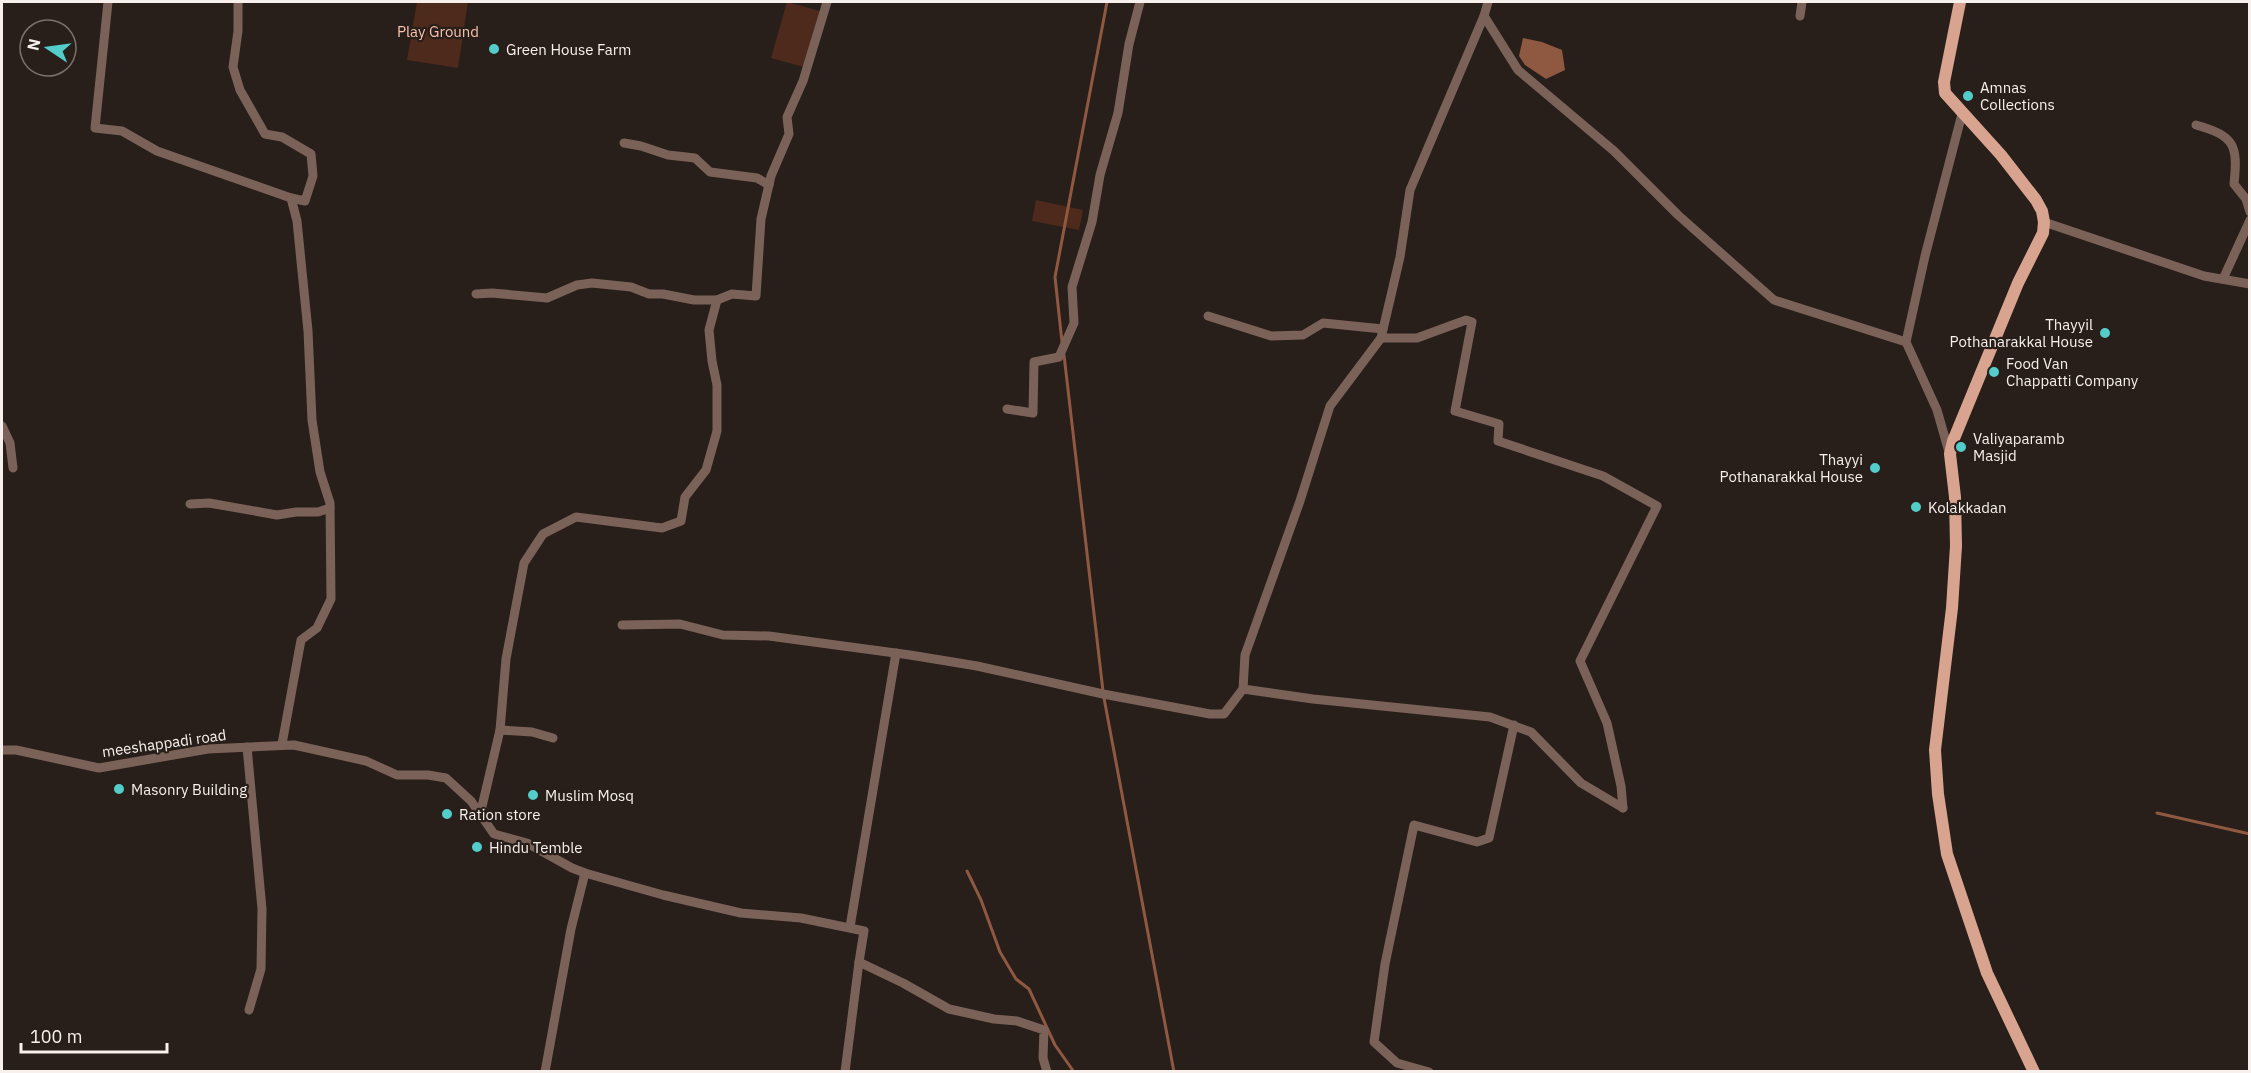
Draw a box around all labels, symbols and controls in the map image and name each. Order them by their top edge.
north arrow [18,18,78,78]
park label: Play Ground [397,22,479,41]
text: N [22,37,44,53]
place label: Green House Farm [506,40,631,59]
marker: Green House Farm [487,42,501,56]
place label: Amnas Collections [1980,78,2055,114]
marker: Amnas Collections [1961,89,1975,103]
place label: Thayyil Pothanarakkal House [1950,315,2093,351]
marker: Thayyil Pothanarakkal House [2098,326,2112,340]
place label: Food Van Chappatti Company [2006,354,2139,390]
marker: Food Van Chappatti Company [1987,365,2001,379]
place label: Valiyaparamb Masjid [1973,429,2065,465]
marker: Valiyaparamb Masjid [1954,440,1968,454]
place label: Thayyi Pothanarakkal House [1720,450,1863,486]
marker: Thayyi Pothanarakkal House [1868,461,1882,475]
place label: Kolakkadan [1928,498,2007,517]
marker: Kolakkadan [1909,500,1923,514]
street label: meeshappadi road [101,725,227,761]
place label: Masonry Building [131,780,247,799]
marker: Masonry Building [112,782,126,796]
place label: Muslim Mosq [545,786,634,805]
marker: Muslim Mosq [526,788,540,802]
place label: Ration store [459,805,540,824]
marker: Ration store [440,807,454,821]
place label: Hindu Temble [489,838,583,857]
marker: Hindu Temble [470,840,484,854]
scale bar [21,1016,166,1054]
text: 100 m [30,1025,82,1048]

